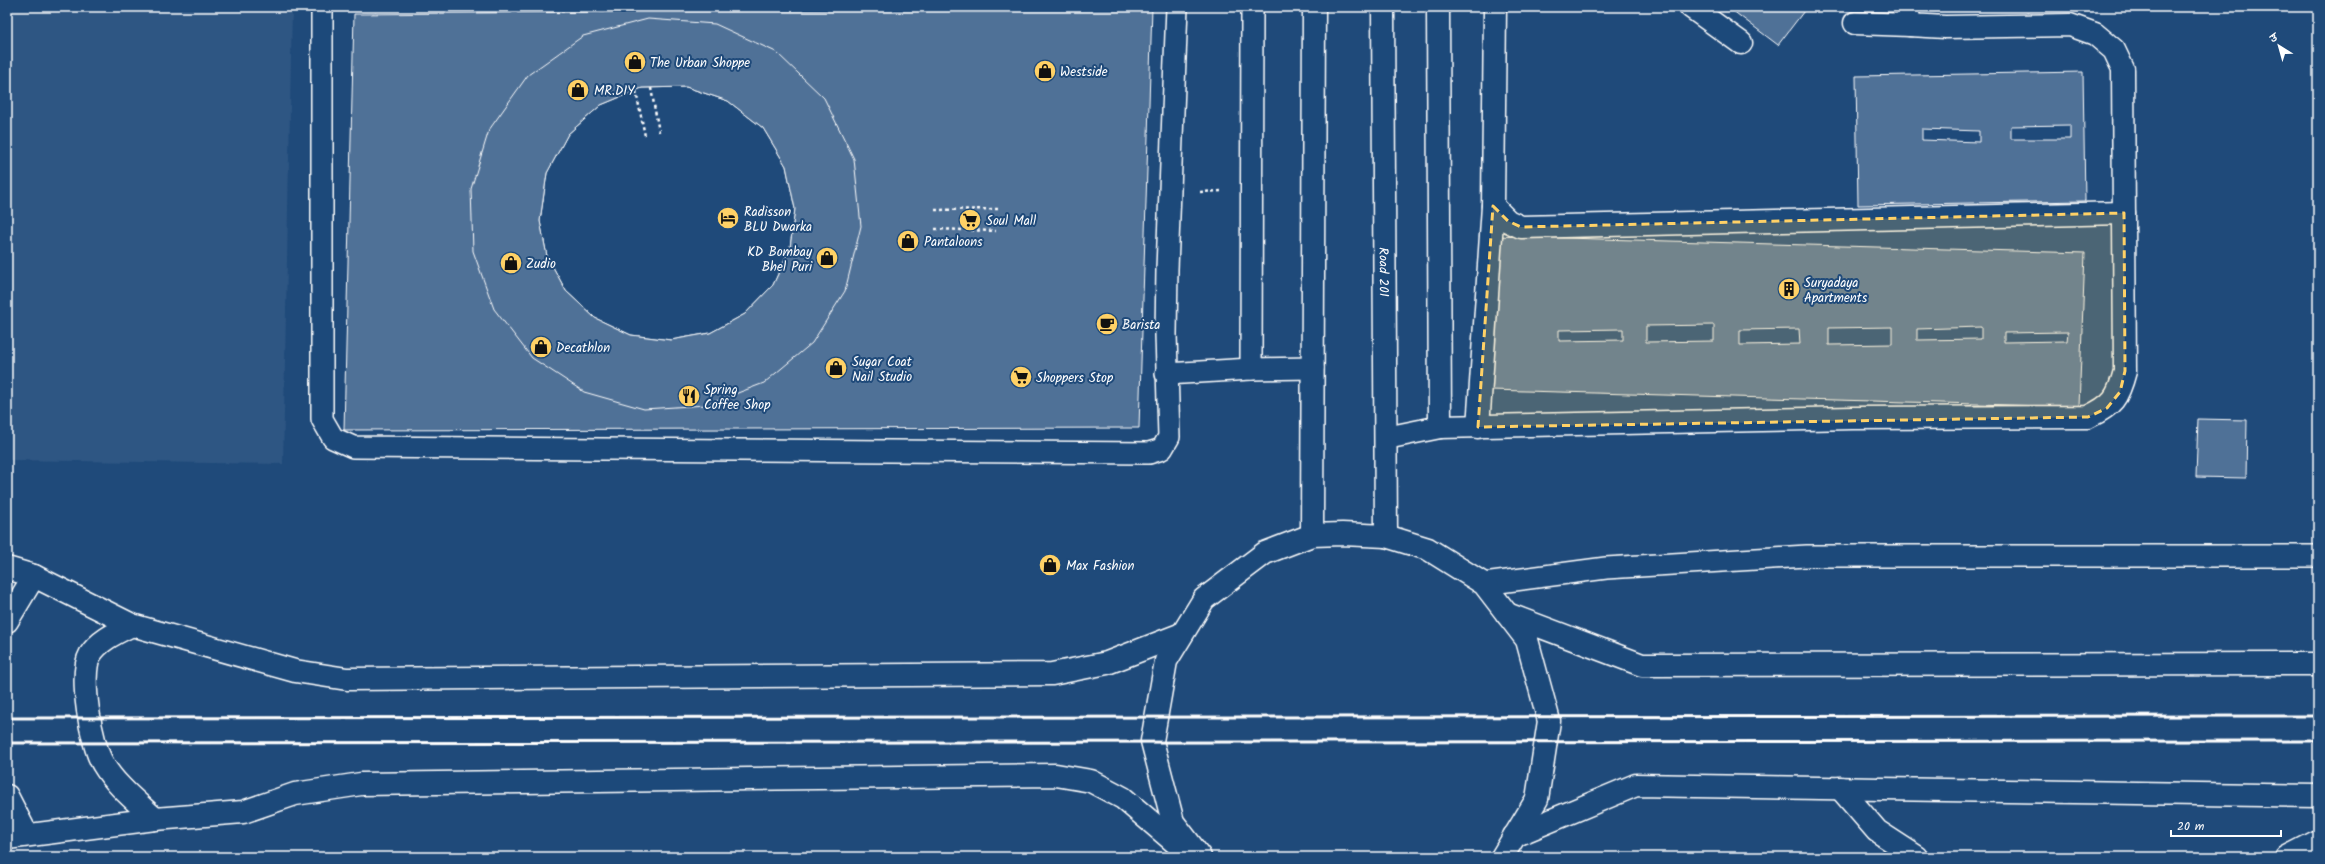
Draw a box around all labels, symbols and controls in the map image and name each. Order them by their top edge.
north arrow [2259,26,2299,66]
text: उ [2265,28,2283,48]
shop icon: The Urban Shoppe [622,49,648,75]
place label: The Urban Shoppe [650,53,750,74]
shop icon: Westside [1032,58,1058,84]
place label: Westside [1060,62,1108,83]
shop icon: MR.DIY [565,77,591,103]
place label: MR.DIY [594,81,635,102]
place label: Radisson BLU Dwarka [744,202,812,238]
hotel icon: Radisson BLU Dwarka [715,205,741,231]
supermarket icon: Soul Mall [957,207,983,233]
place label: Soul Mall [986,211,1036,232]
shop icon: Pantaloons [895,228,921,254]
place label: Pantaloons [924,232,983,253]
place label: KD Bombay Bhel Puri [747,242,813,278]
shop icon: KD Bombay Bhel Puri [814,245,840,271]
street label: Road 201 [1372,247,1394,297]
shop icon: Zudio [498,250,524,276]
place label: Zudio [526,254,556,275]
place label: Suryadaya Apartments [1804,273,1868,309]
building icon: Suryadaya Apartments [1776,276,1802,302]
cafe icon: Barista [1094,311,1120,337]
place label: Barista [1122,315,1160,336]
shop icon: Decathlon [528,334,554,360]
place label: Decathlon [556,338,610,359]
place label: Sugar Coat Nail Studio [852,352,913,388]
shop icon: Sugar Coat Nail Studio [823,355,849,381]
supermarket icon: Shoppers Stop [1008,364,1034,390]
place label: Shoppers Stop [1036,368,1114,389]
place label: Spring Coffee Shop [704,380,771,416]
restaurant icon: Spring Coffee Shop [676,383,702,409]
shop icon: Max Fashion [1037,552,1063,578]
place label: Max Fashion [1066,556,1135,577]
scale bar [2171,812,2281,838]
text: 20 m [2177,817,2205,836]

